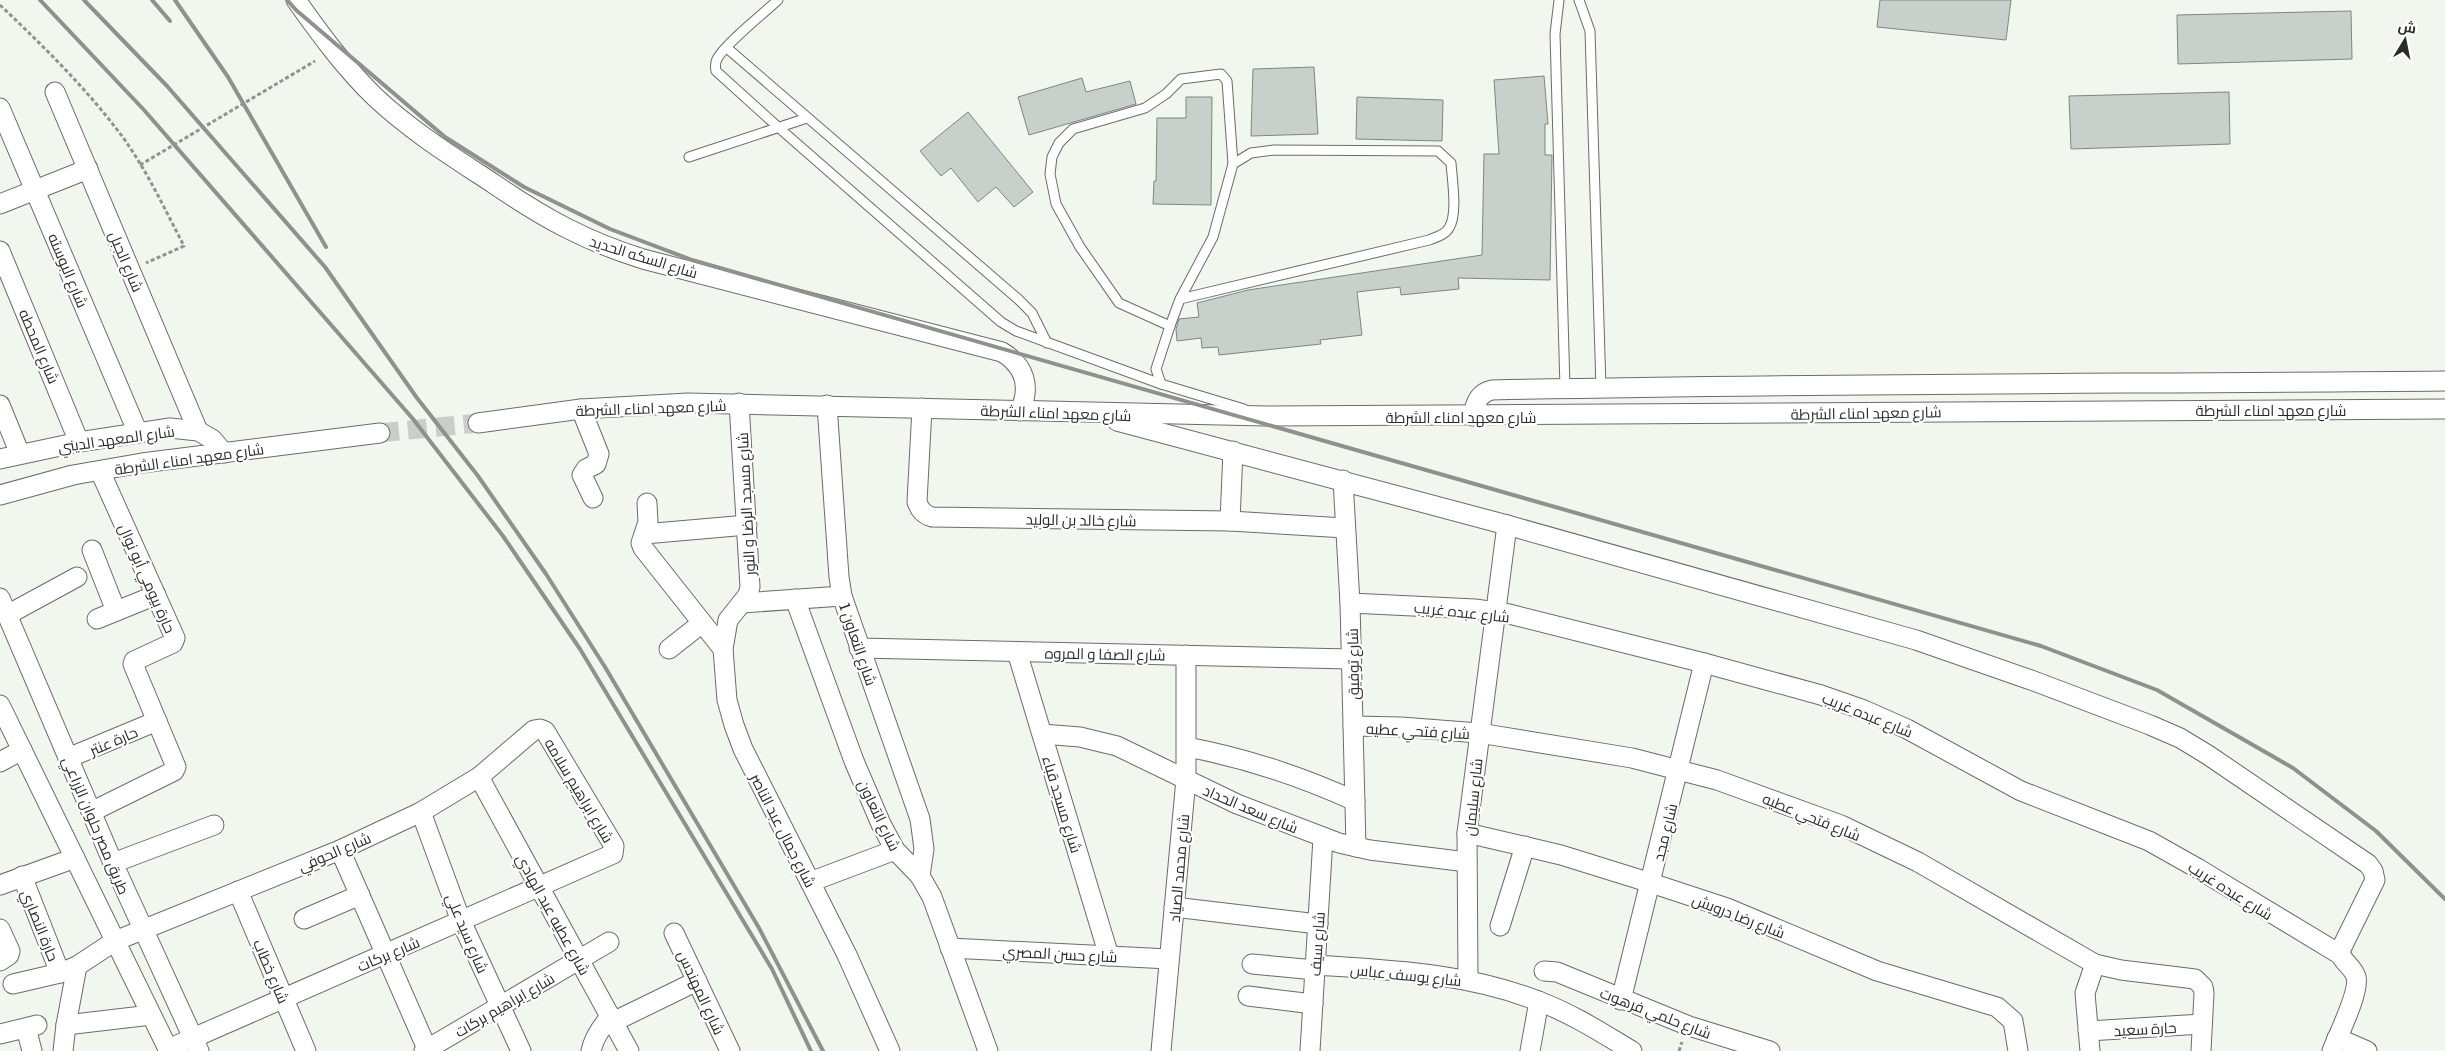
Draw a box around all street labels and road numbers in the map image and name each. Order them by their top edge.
street label: شارع الجبل [103,227,150,295]
street label: شارع البوسته [42,229,95,311]
street label: شارع السكه الحديد [587,229,701,284]
street label: شارع المحطه [13,305,66,387]
street label: شارع معهد امناء الشرطة [575,393,727,422]
street label: شارع معهد امناء الشرطة [980,398,1132,427]
street label: شارع معهد امناء الشرطة [2196,398,2346,422]
street label: شارع معهد امناء الشرطة [1790,399,1942,426]
street label: شارع معهد امناء الشرطة [1386,405,1536,429]
street label: شارع المعهد الديني [56,418,176,460]
street label: شارع مسجد الرضا و النور [730,432,761,577]
street label: شارع معهد امناء الشرطة [113,436,265,481]
street label: شارع خالد بن الوليد [1025,507,1137,532]
street label: حارة بيومي أبو نوال [112,519,182,637]
street label: شارع عبده غريب [1413,595,1511,628]
street label: شارع التعاون 1 [833,600,884,689]
street label: شارع توفيق [1340,628,1365,700]
street label: شارع الصفا و المروه [1044,640,1166,667]
street label: شارع عبده غريب [1819,685,1917,744]
street label: شارع فتحي عطيه [1365,716,1471,746]
street label: حارة عنتر [84,720,141,761]
street label: شارع ابراهيم سلامه [539,733,620,847]
street label: طريق مصر حلوان الزراعي [56,752,137,898]
street label: شارع مسجد قباء [1036,752,1089,856]
street label: شارع سليمان [1456,757,1489,837]
street label: شارع جمال عبد الناصر [744,768,823,892]
street label: شارع التعاون [852,775,907,855]
street label: شارع سعد الحداد [1199,778,1302,839]
street label: شارع فتحي عطيه [1759,786,1865,848]
street label: شارع مجد [1646,801,1683,864]
street label: شارع محمد الصياد [1162,813,1195,923]
street label: شارع الحوفي [294,825,375,879]
street label: شارع عطيه عبد الهادي [509,849,597,980]
street label: شارع عبده غريب [2184,855,2278,926]
street label: حارة النصاري [14,886,66,965]
street label: شارع رضا درويش [1689,887,1789,944]
street label: شارع سيد علي [439,890,495,977]
street label: شارع سيف [1302,911,1331,977]
street label: شارع بركات [353,929,423,977]
street label: شارع خطاب [247,935,296,1007]
street label: شارع حسن المصري [1002,939,1118,969]
street label: شارع المهندس [671,946,732,1038]
street label: شارع يوسف عباس [1349,957,1463,992]
street label: شارع ابراهيم بركات [450,966,559,1043]
street label: شارع حلمي فرهوت [1596,980,1715,1046]
street label: حارة سعيد [2113,1015,2177,1041]

